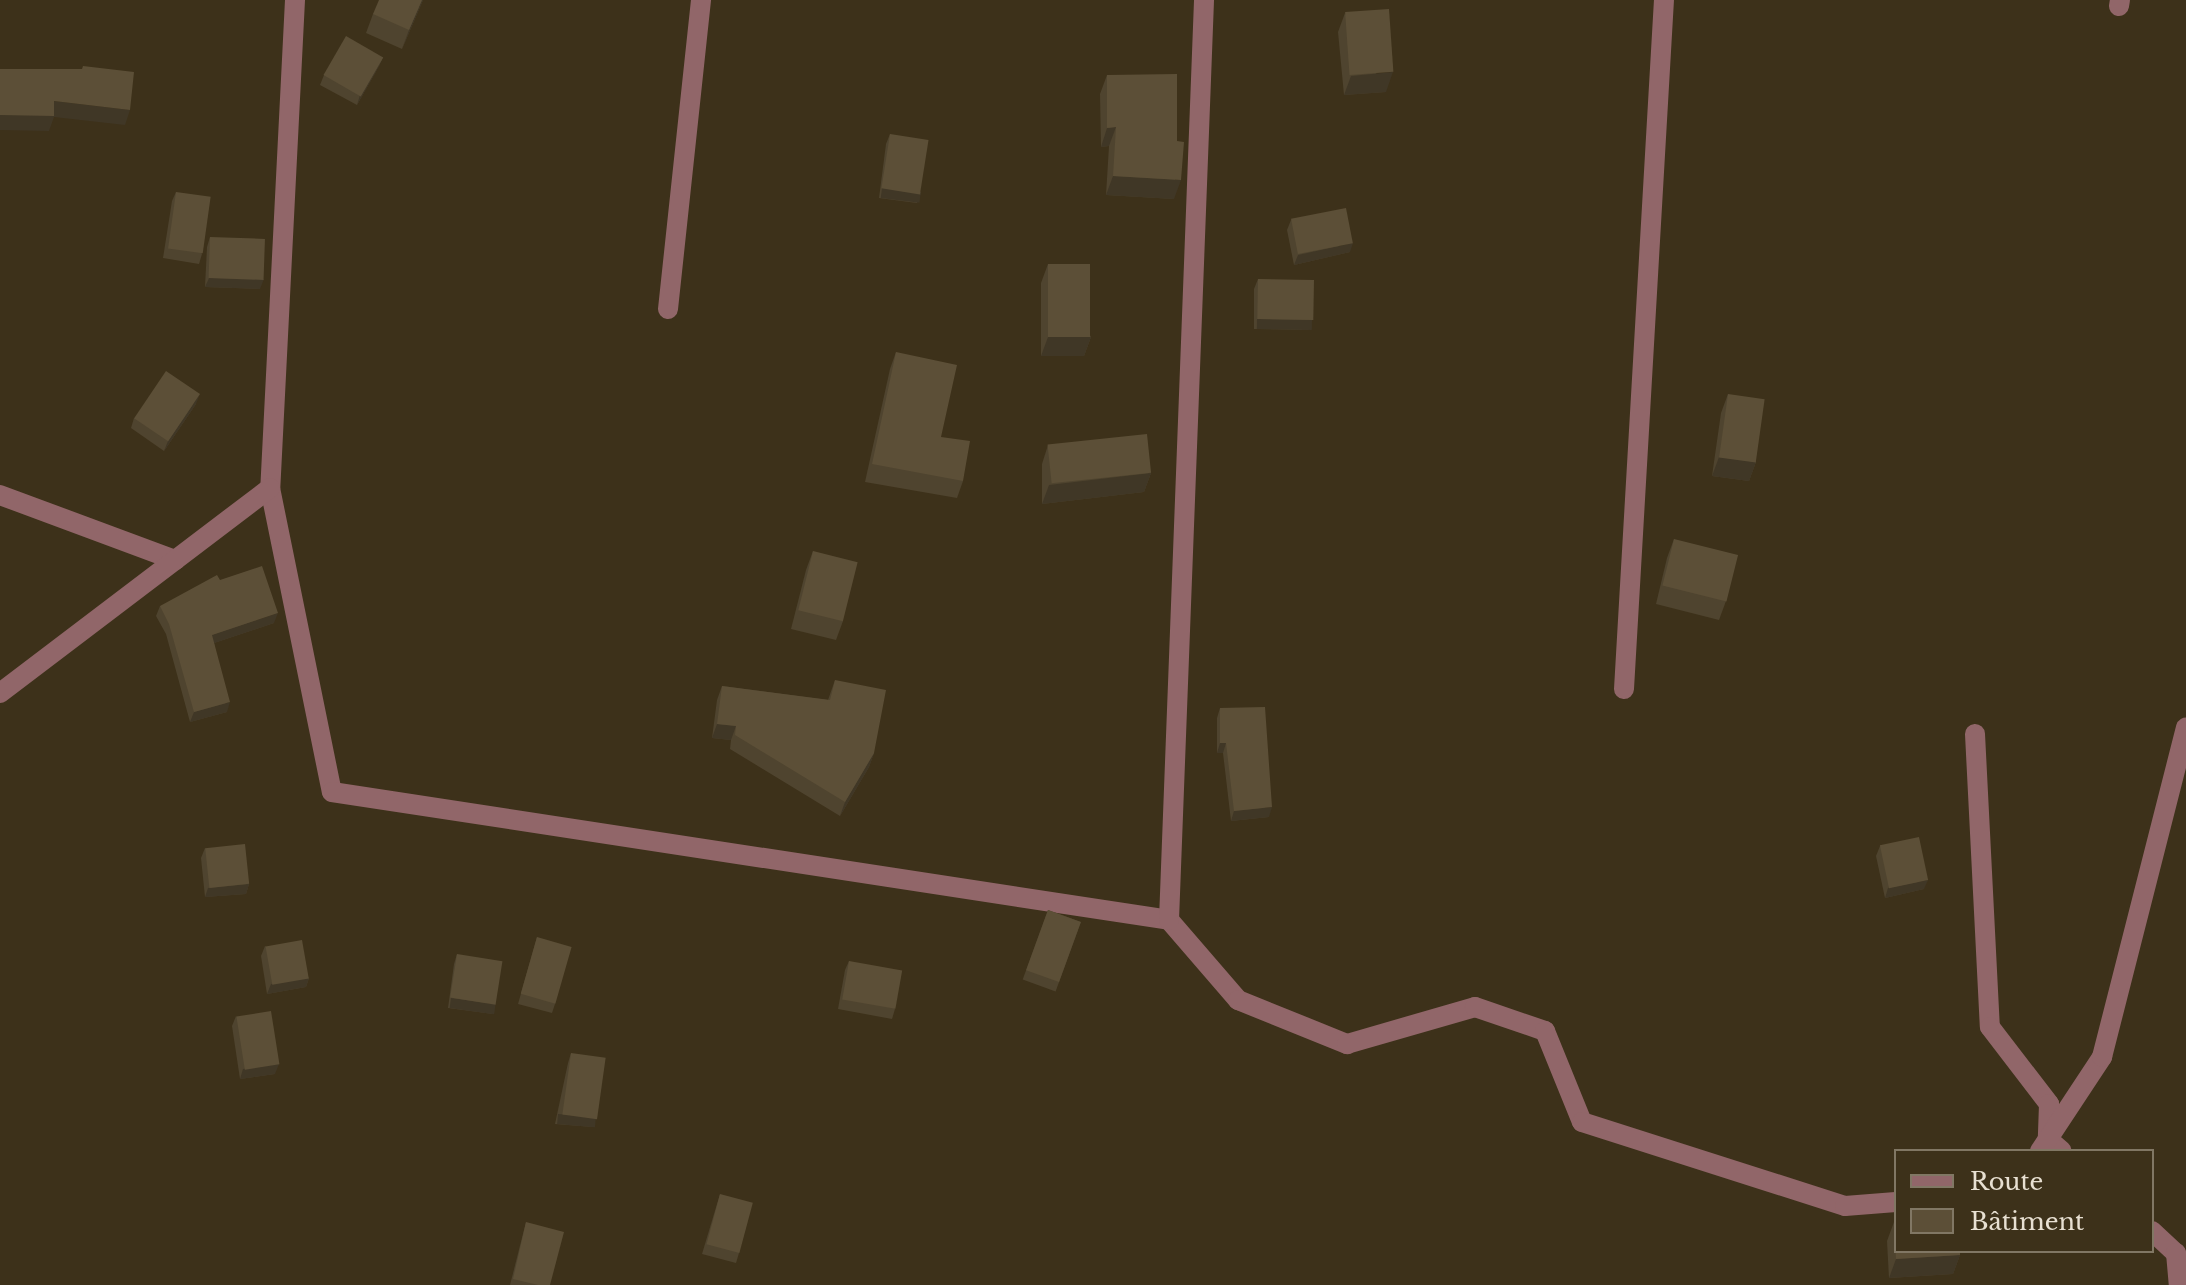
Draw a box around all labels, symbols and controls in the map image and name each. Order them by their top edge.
legend [1894,1149,2154,1253]
text: Route [1970,1167,2043,1196]
text: Bâtiment [1970,1207,2084,1236]

